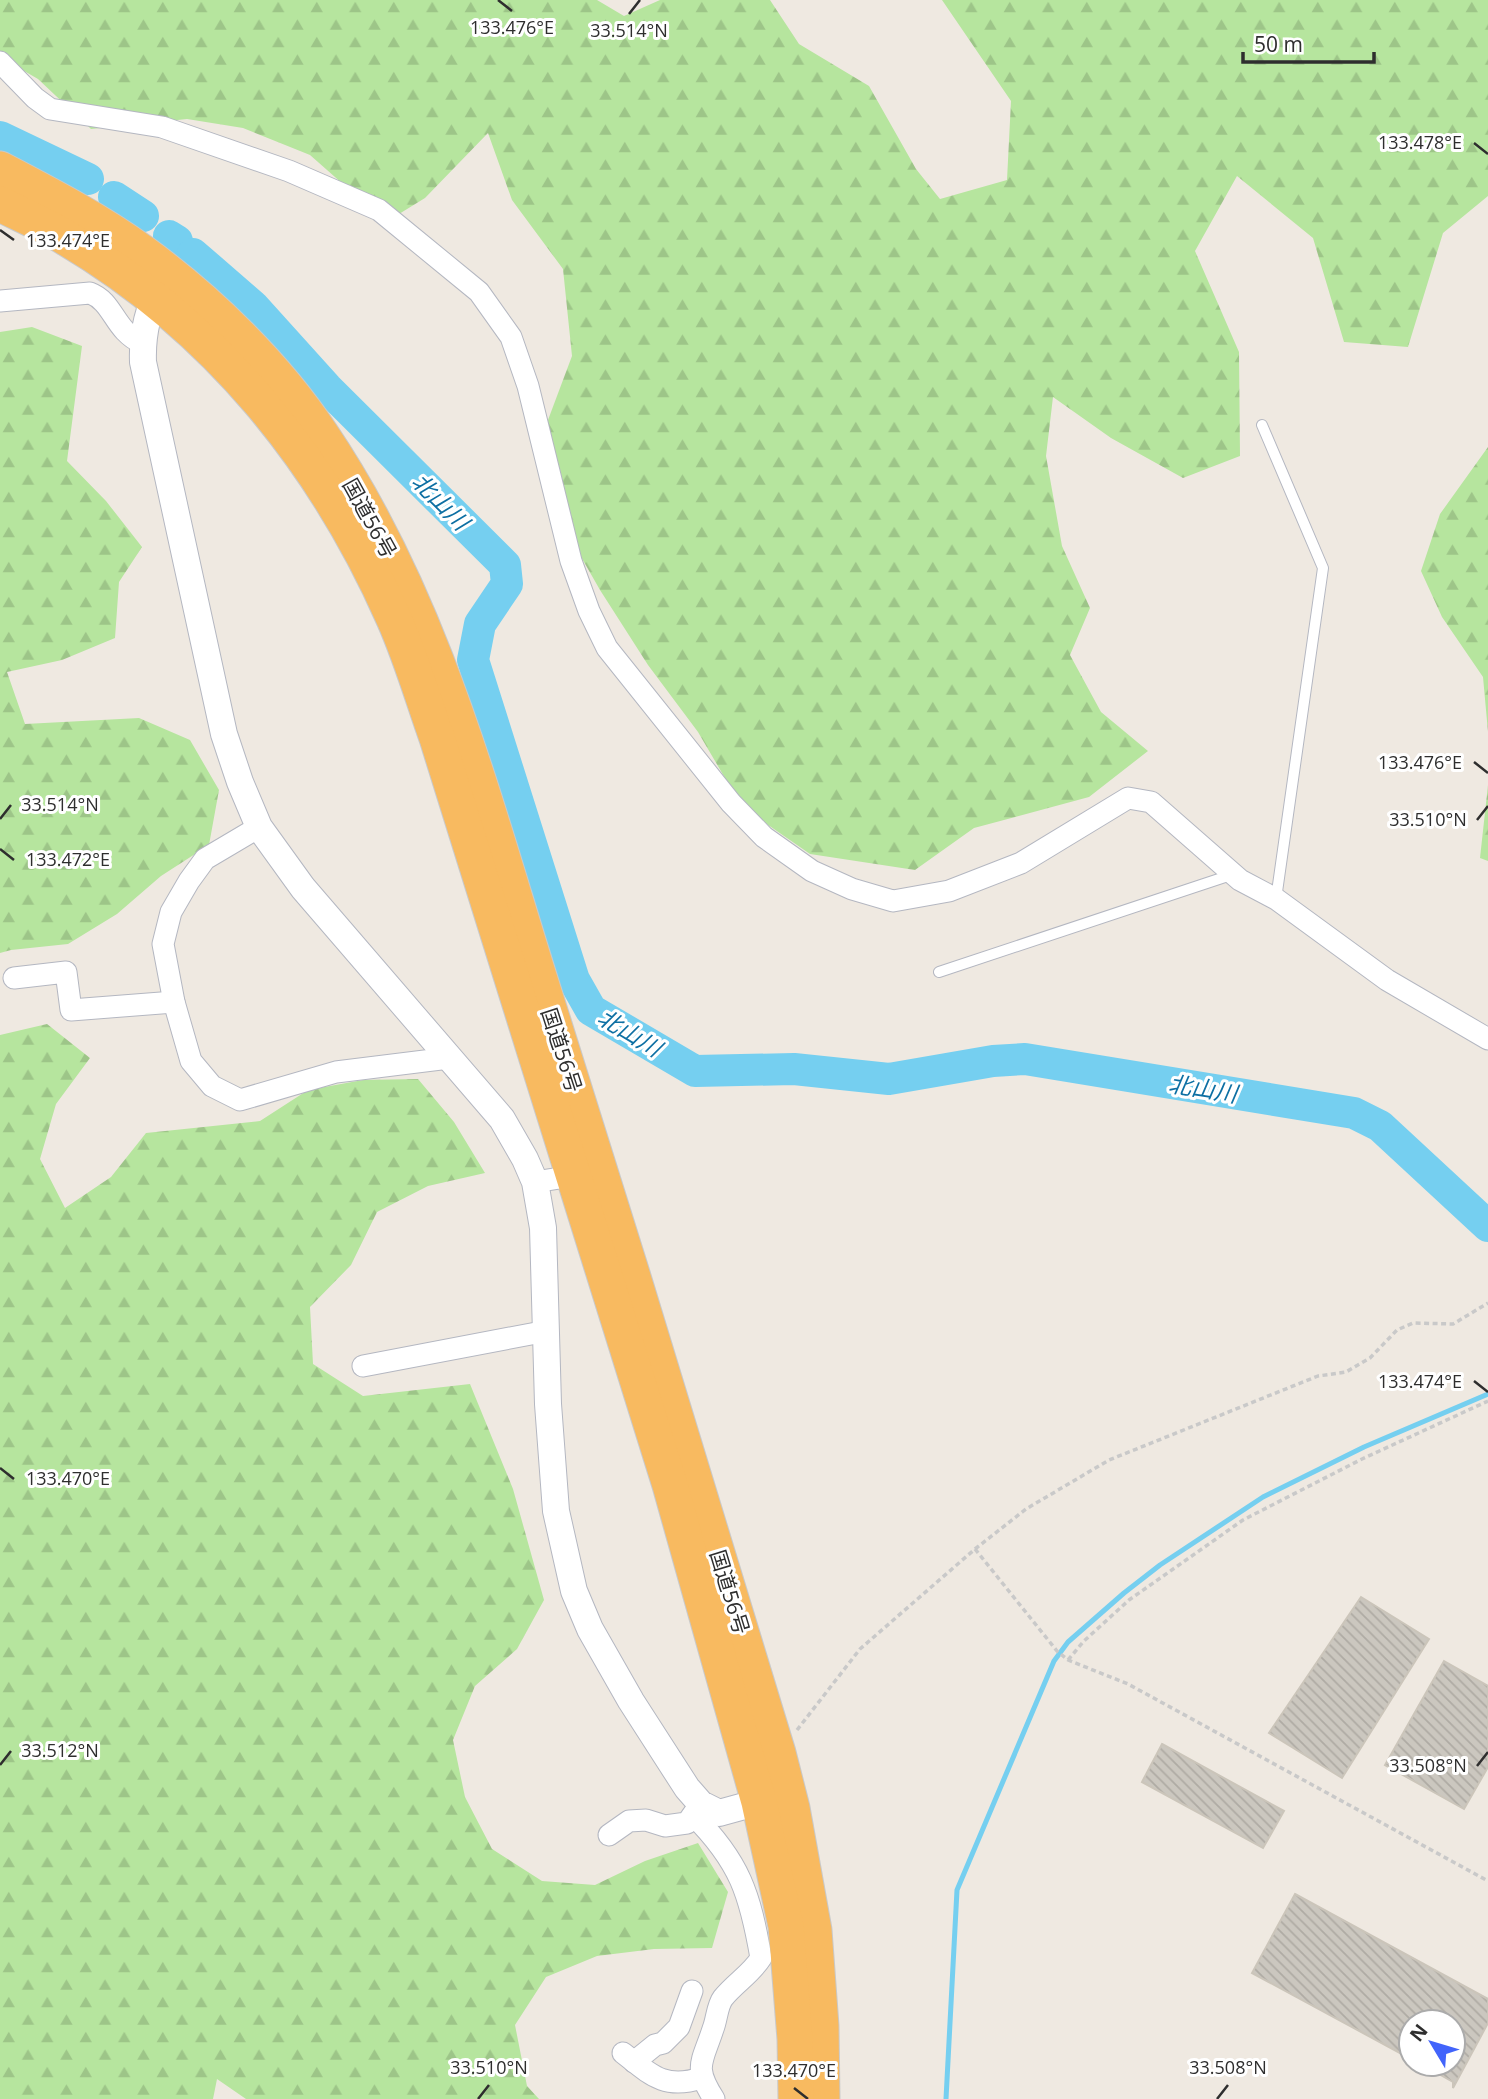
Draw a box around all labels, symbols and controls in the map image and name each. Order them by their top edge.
text: 133.476°E [470,15,554,39]
text: 33.514°N [590,18,668,42]
scale bar [1243,21,1374,65]
text: 50 m [1254,30,1303,58]
text: 133.478°E [1378,130,1462,154]
text: 133.474°E [26,228,110,252]
water label: 北山川 [405,465,479,539]
street label: 国道56号 [337,473,403,563]
text: 133.476°E [1378,750,1462,774]
text: 33.514°N [21,792,99,816]
text: 33.510°N [1389,807,1467,831]
text: 133.472°E [26,847,110,871]
water label: 北山川 [592,1001,670,1065]
street label: 国道56号 [535,1004,589,1096]
water label: 北山川 [1166,1067,1243,1110]
text: 133.474°E [1378,1369,1462,1393]
text: 133.470°E [26,1466,110,1490]
street label: 国道56号 [704,1546,756,1638]
text: 33.512°N [21,1738,99,1762]
text: 33.508°N [1389,1753,1467,1777]
north arrow [1397,2008,1467,2078]
text: N [1404,2018,1434,2047]
text: 33.510°N [450,2055,528,2079]
text: 33.508°N [1189,2055,1267,2079]
text: 133.470°E [752,2058,836,2082]

